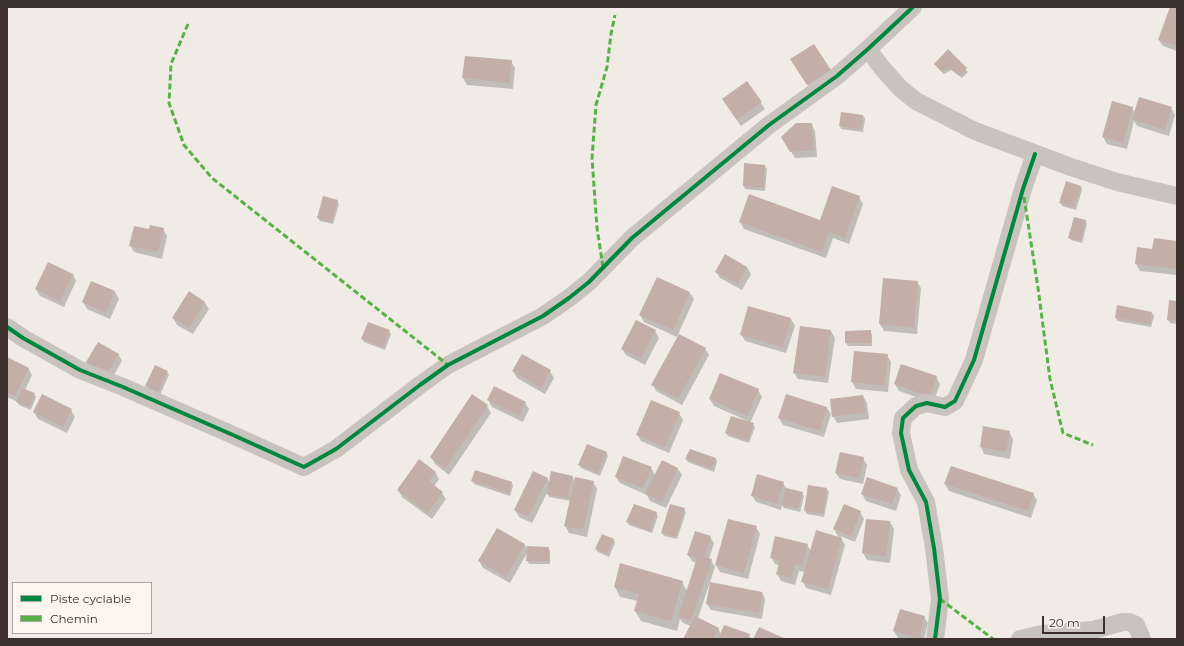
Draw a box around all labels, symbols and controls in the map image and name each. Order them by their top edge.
legend [12,582,152,634]
text: Piste cyclable [50,591,131,606]
scale bar [1044,608,1107,634]
text: Chemin [50,611,98,626]
text: 20 m [1049,615,1080,630]

